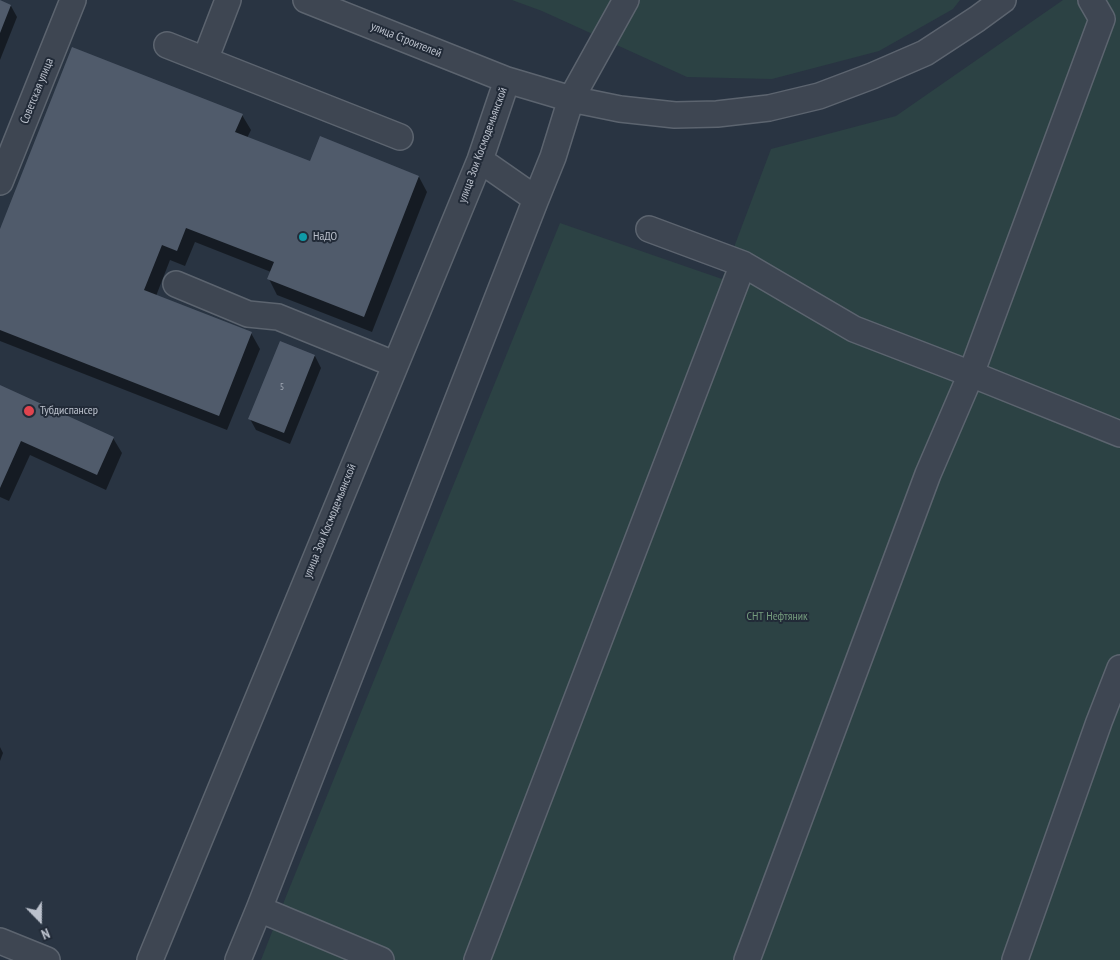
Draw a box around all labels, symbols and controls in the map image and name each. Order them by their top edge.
street label: улица Строителей [368,19,444,61]
street label: Советская улица [17,56,57,126]
street label: улица Зои Космодемьянской [455,85,511,205]
place label: НаДО [313,230,337,244]
marker: НаДО [297,231,309,243]
house number: 5 [280,381,284,393]
marker: Тубдиспансер [22,404,36,418]
place label: Тубдиспансер [40,404,98,418]
street label: улица Зои Космодемьянской [301,462,359,580]
park label: СНТ Нефтяник [746,610,808,624]
north arrow [15,895,65,945]
text: N [39,924,52,944]

